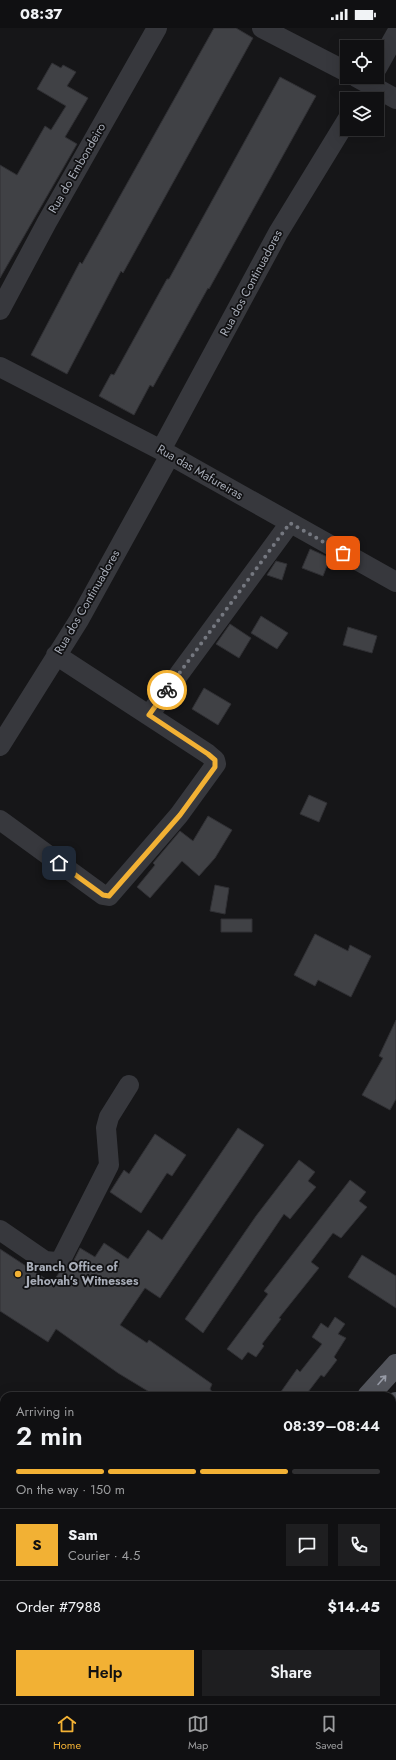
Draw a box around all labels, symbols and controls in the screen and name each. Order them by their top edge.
text: 08:37 [20,3,62,25]
map controls [340,40,384,136]
button: locate [340,40,384,84]
button: layers [340,92,384,136]
street label: Rua do Embondeiro [44,119,110,217]
street label: Rua dos Continuadores [215,227,287,339]
street label: Rua das Mafureiras [154,440,246,504]
pin [326,536,360,570]
icon: bag [332,542,354,564]
street label: Rua dos Continuadores [50,546,124,658]
courier [147,670,187,710]
icon: bike [156,679,178,701]
pin [42,846,76,880]
icon: home [48,852,70,874]
place label: Branch Office of Jehovah's Witnesses [24,1258,139,1290]
marker: Branch Office of Jehovah's Witnesses [13,1269,23,1279]
one-way arrow [377,1376,386,1386]
text: Arriving in [16,1402,74,1421]
text: 08:39–08:44 [283,1415,380,1437]
text: 2 min [16,1417,83,1455]
text: On the way · 150 m [16,1480,125,1499]
text: Sam [68,1524,98,1546]
button: chat [286,1524,328,1566]
button: phone [338,1524,380,1566]
text: S [32,1534,42,1556]
text: Courier · 4.5 [68,1546,140,1565]
text: Order #7988 [16,1596,101,1618]
text: $14.45 [328,1596,380,1618]
button: Help [16,1650,194,1696]
button: Share [202,1650,380,1696]
tab: Home [53,1713,81,1753]
tab: Map [187,1713,209,1753]
tab: Saved [315,1713,343,1753]

